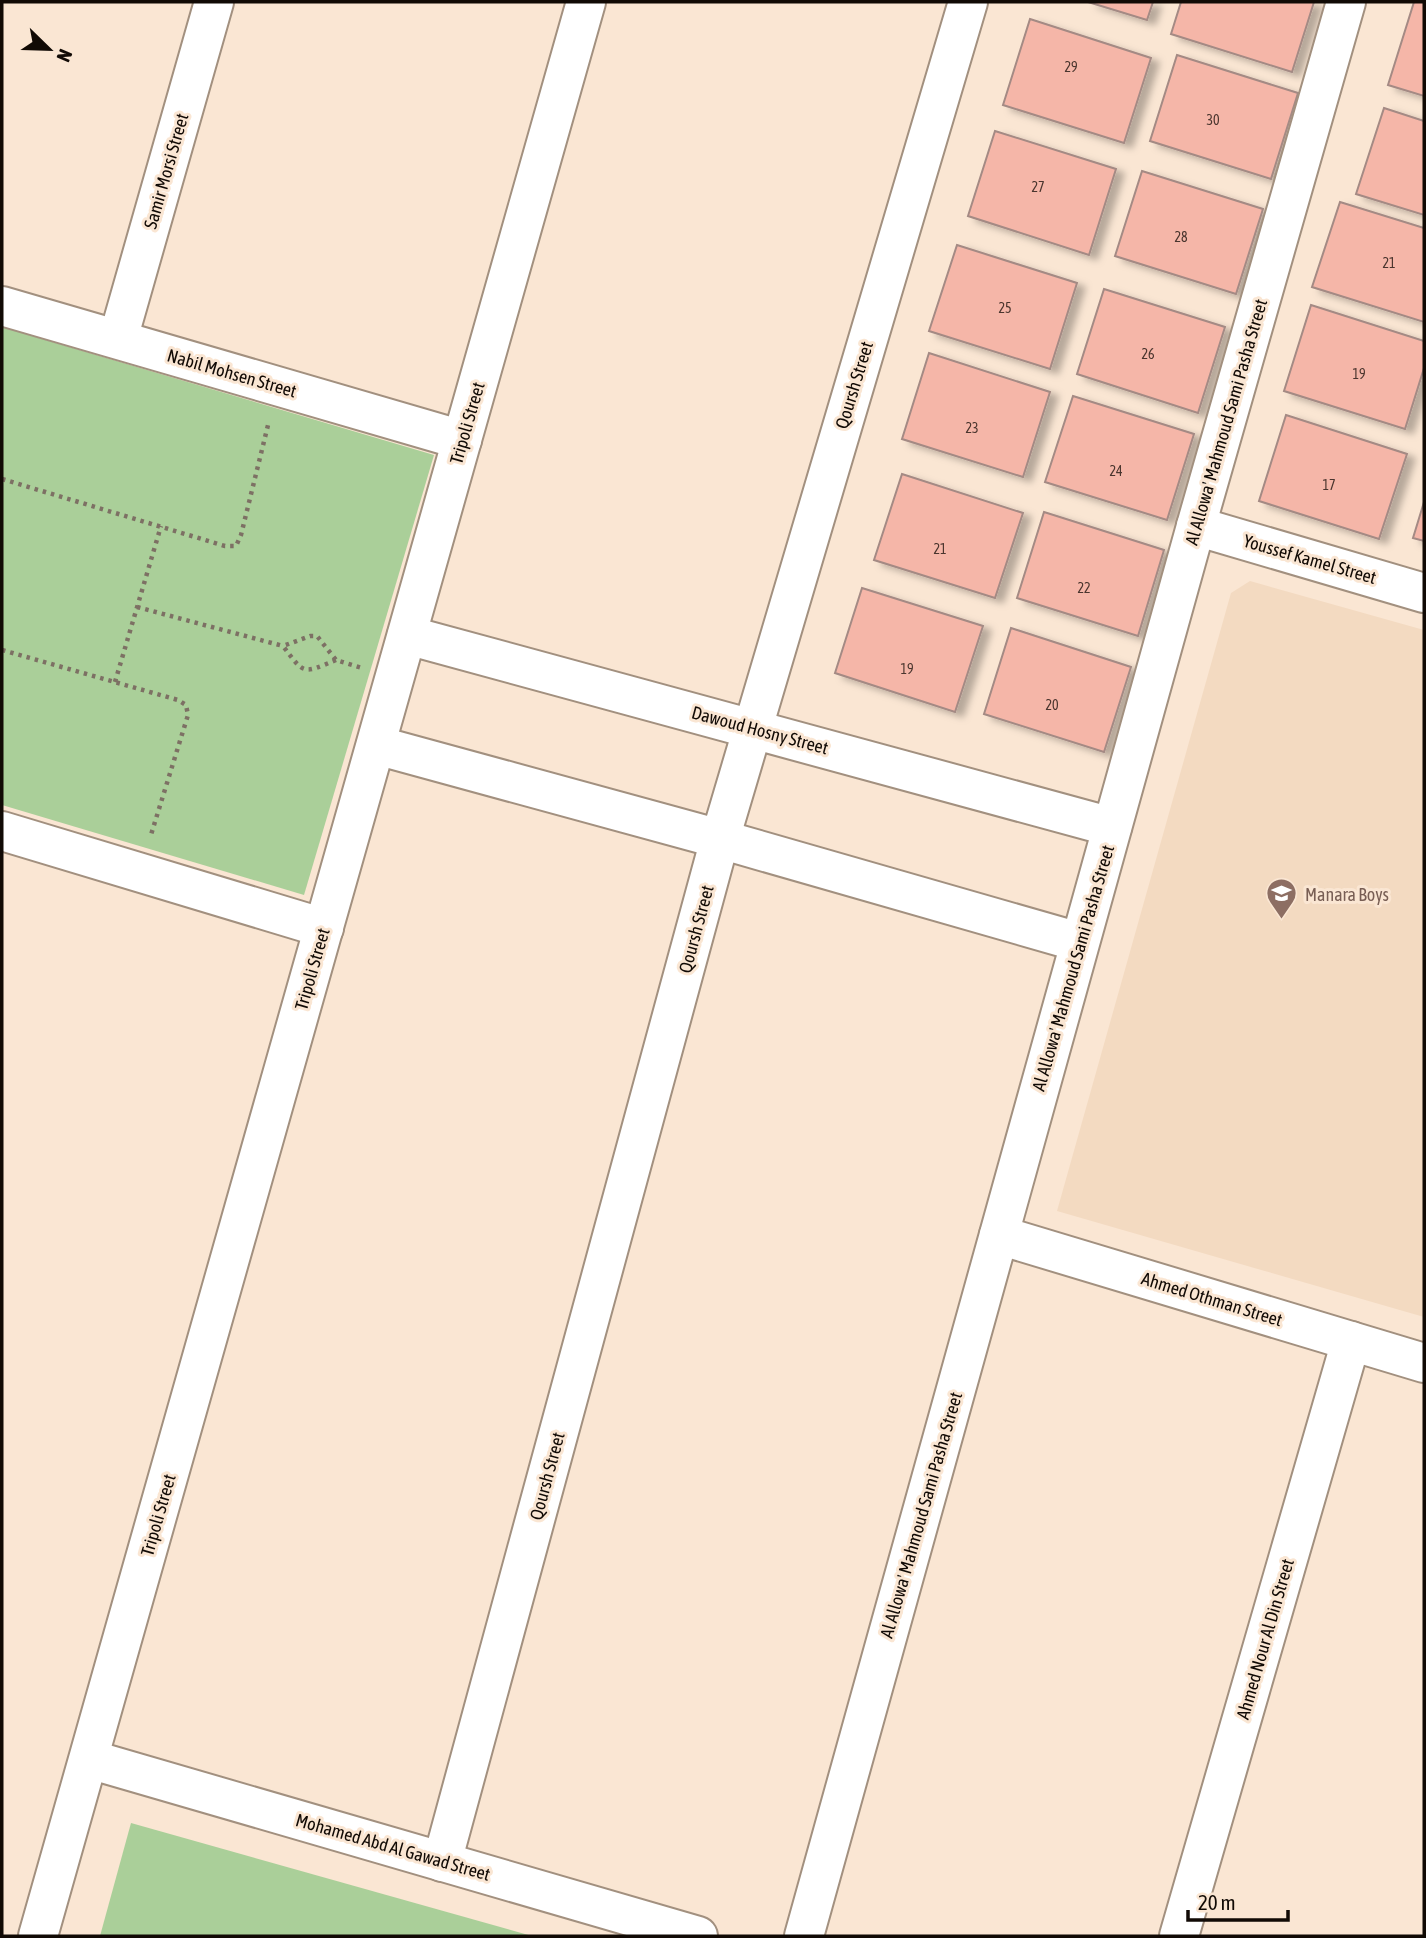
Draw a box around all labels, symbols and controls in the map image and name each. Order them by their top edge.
north arrow [14,14,84,84]
text: N [52,46,77,65]
house number: 29 [1064,59,1078,75]
street label: Samir Morsi Street [139,111,193,231]
house number: 30 [1206,112,1220,128]
house number: 27 [1031,179,1045,195]
house number: 28 [1174,229,1188,245]
house number: 21 [1382,255,1396,271]
street label: Al Allowa' Mahmoud Sami Pasha Street [1181,297,1271,547]
house number: 25 [998,300,1012,316]
street label: Qoursh Street [831,339,877,431]
street label: Nabil Mohsen Street [165,345,299,401]
house number: 26 [1141,346,1155,362]
house number: 19 [1352,366,1366,382]
street label: Tripoli Street [445,380,489,466]
house number: 23 [965,420,979,436]
house number: 24 [1109,463,1123,479]
house number: 17 [1322,477,1336,493]
street label: Youssef Kamel Street [1241,530,1379,588]
house number: 21 [933,541,947,557]
house number: 22 [1077,580,1091,596]
house number: 19 [900,661,914,677]
house number: 20 [1045,697,1059,713]
street label: Dawoud Hosny Street [689,702,831,758]
street label: Al Allowa' Mahmoud Sami Pasha Street [1028,843,1118,1093]
school or university icon: Manara Boys [1265,877,1299,921]
street label: Qoursh Street [674,883,718,975]
place label: Manara Boys [1305,884,1389,905]
street label: Tripoli Street [290,926,334,1012]
street label: Ahmed Othman Street [1139,1268,1285,1330]
street label: Al Allowa' Mahmoud Sami Pasha Street [876,1390,966,1640]
street label: Qoursh Street [525,1430,569,1522]
street label: Tripoli Street [136,1472,180,1558]
street label: Ahmed Nour Al Din Street [1232,1556,1298,1722]
street label: Mohamed Abd Al Gawad Street [293,1809,493,1885]
scale bar [1188,1878,1288,1922]
text: 20 m [1198,1890,1236,1914]

